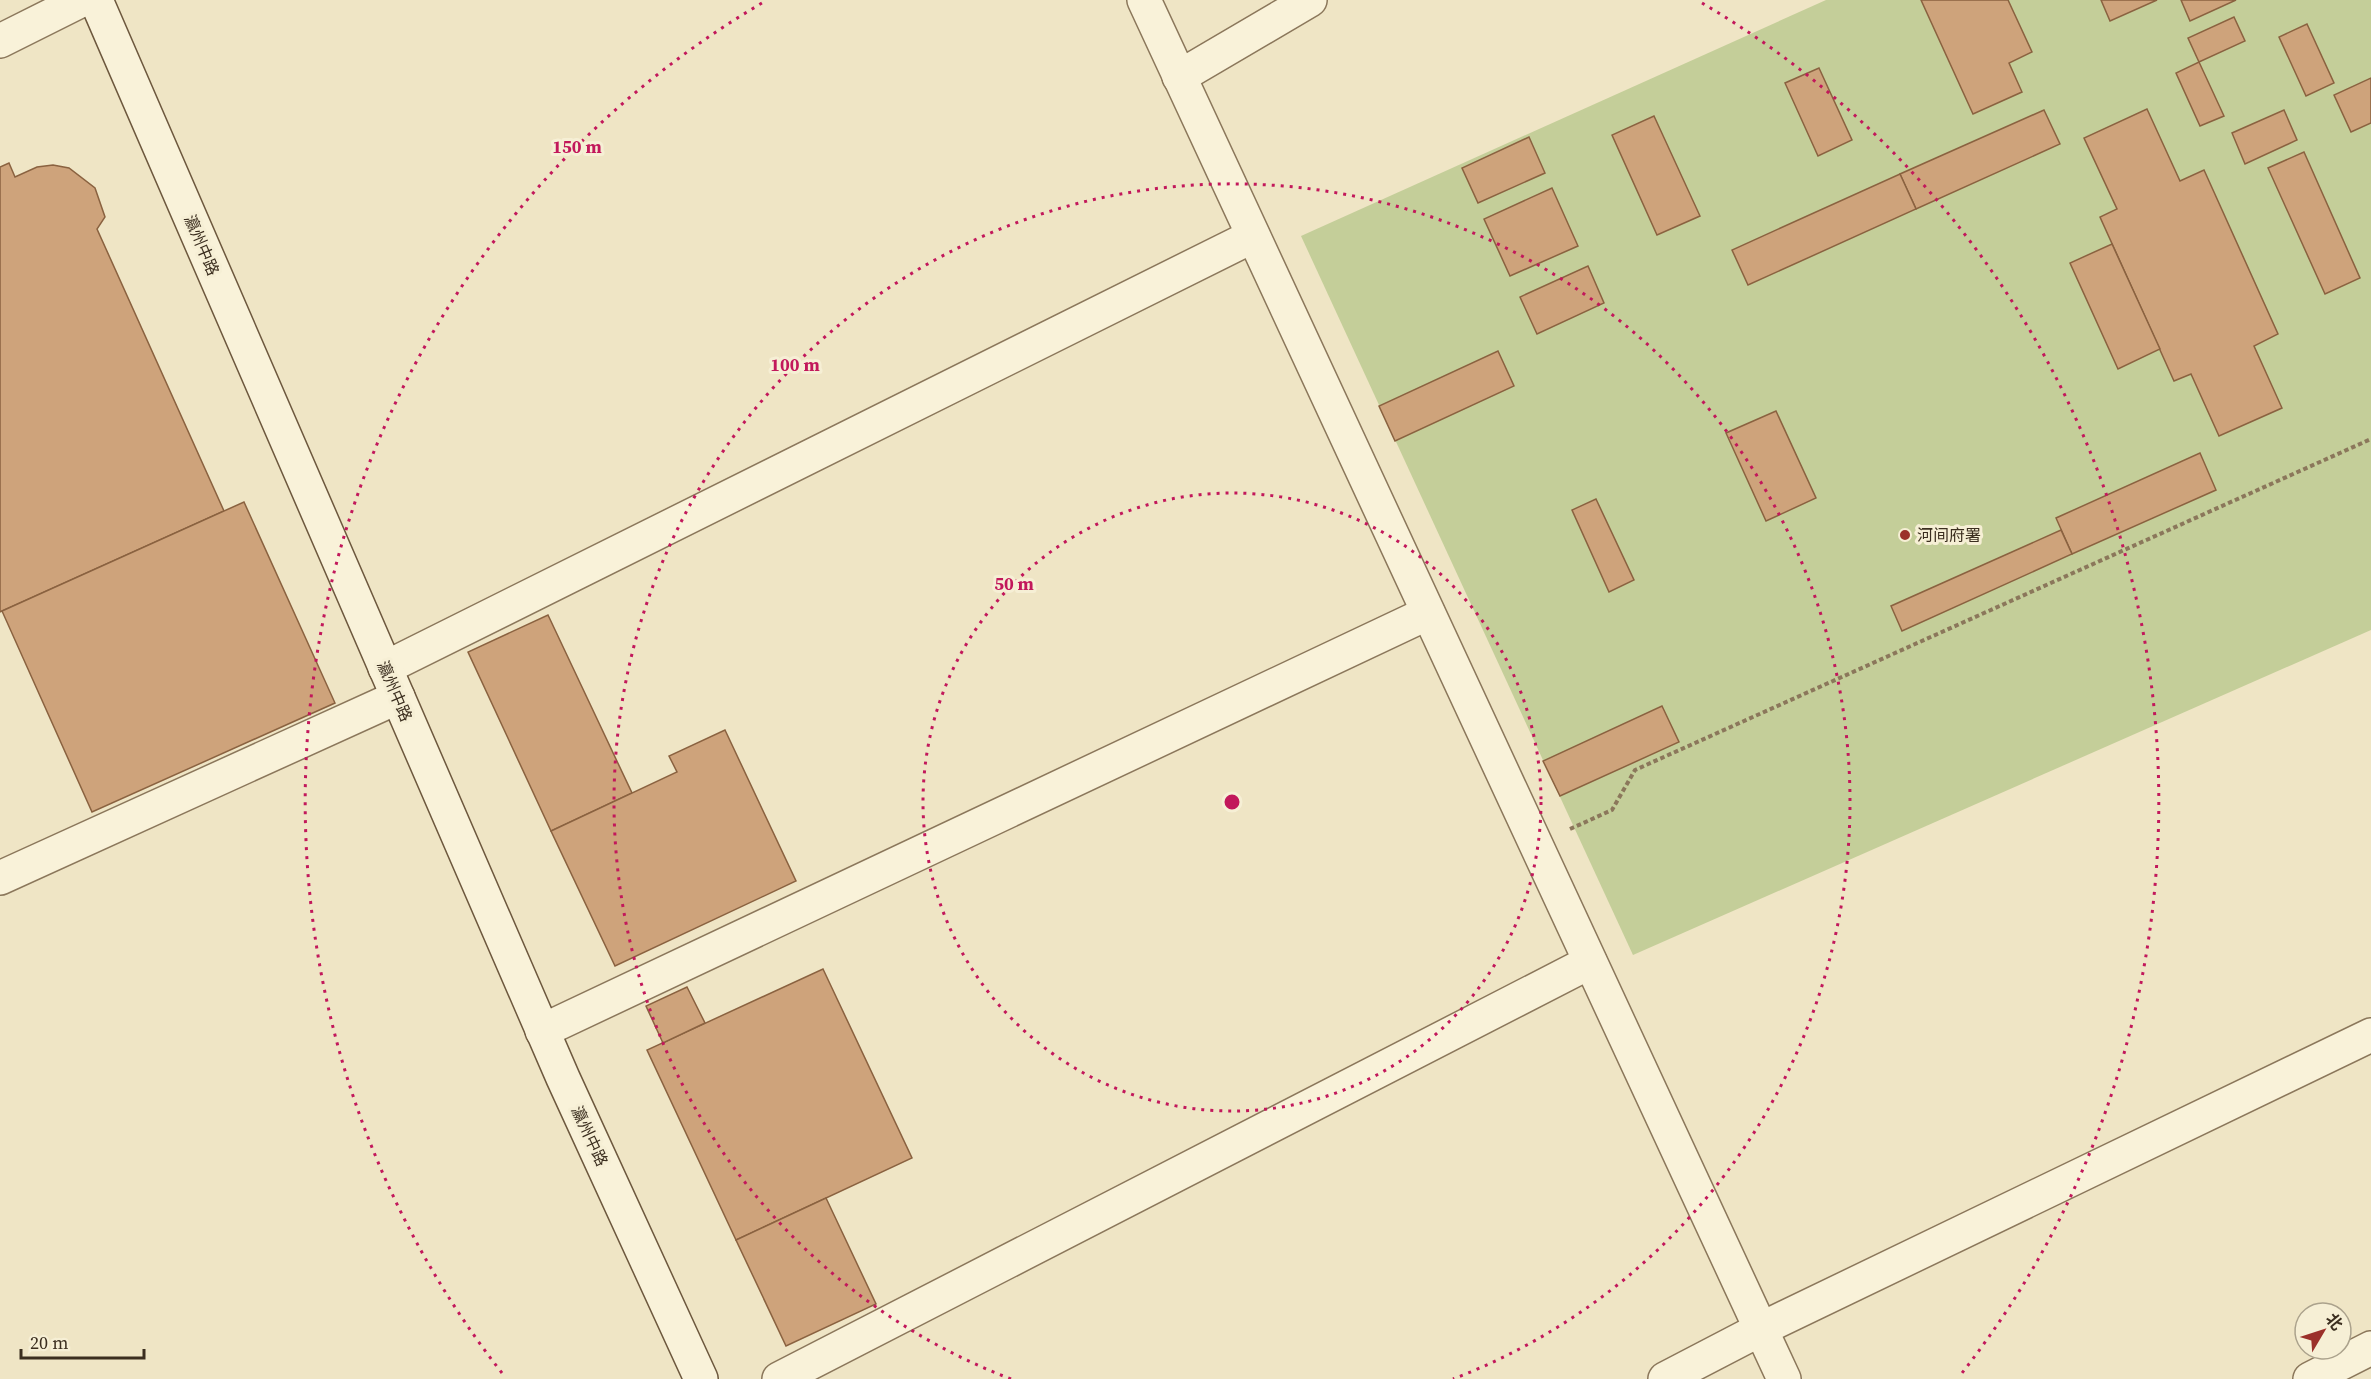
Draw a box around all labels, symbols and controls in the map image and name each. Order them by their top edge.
text: 150 m [552,134,602,159]
street label: 瀛州中路 [179,211,225,279]
text: 100 m [770,352,820,377]
place label: 河间府署 [1917,524,1981,546]
marker: 河间府署 [1898,528,1912,542]
text: 50 m [994,571,1034,596]
street label: 瀛州中路 [372,657,418,725]
centre of rings [1222,792,1242,812]
street label: 瀛州中路 [567,1102,613,1170]
north arrow [2293,1301,2353,1361]
text: 北 [2321,1308,2348,1335]
scale bar [21,1322,144,1360]
text: 20 m [30,1330,68,1355]

